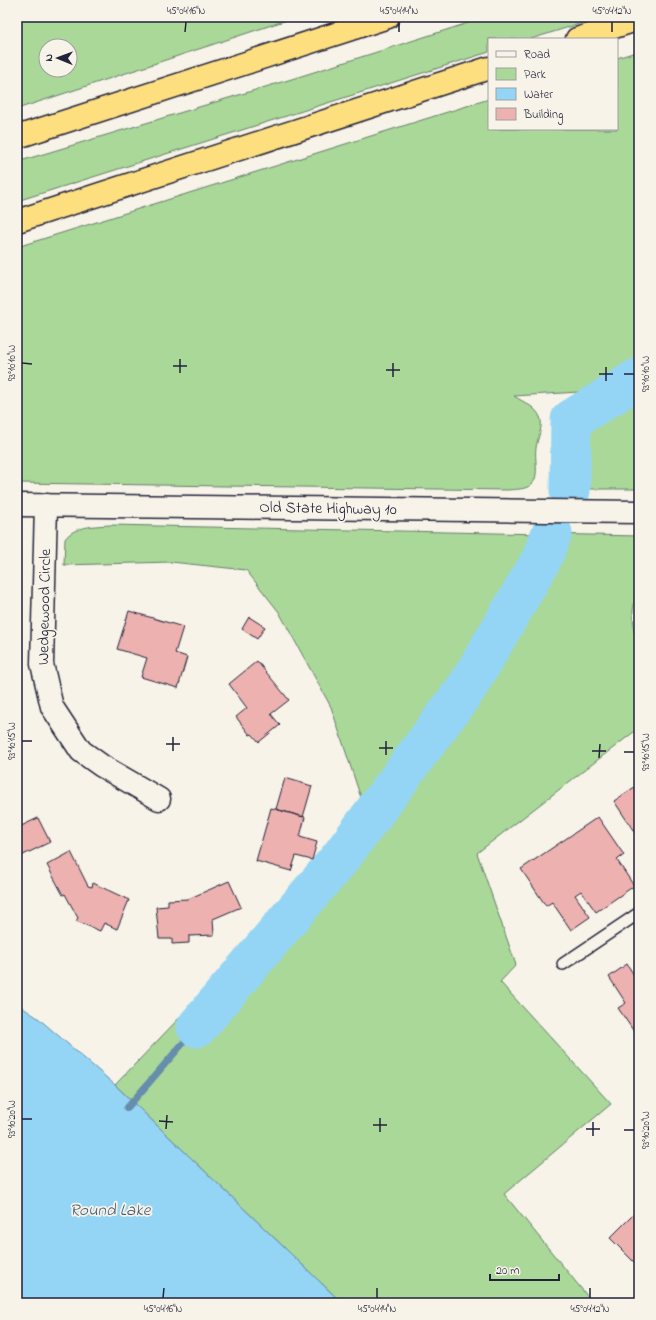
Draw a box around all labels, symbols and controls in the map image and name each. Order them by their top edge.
text: 45°04'16"N [167,4,206,19]
text: 45°04'14"N [380,4,418,19]
text: 45°04'12"N [592,4,632,19]
north arrow [38,38,78,78]
legend [488,38,618,130]
text: Road [524,46,550,64]
text: N [41,54,57,62]
text: Park [524,66,546,84]
text: Water [524,86,553,104]
text: Building [523,106,563,125]
text: 93°10'10"W [5,345,20,381]
text: 93°10'10"W [639,356,654,392]
street label: Old State Highway 10 [259,496,397,522]
street label: Wedgewood Circle [32,548,58,665]
text: 93°10'15"W [5,722,20,760]
text: 93°10'15"W [639,733,654,771]
text: 93°10'20"W [5,1100,20,1138]
text: 93°10'20"W [639,1111,654,1149]
water label: Round Lake [70,1198,152,1223]
scale bar [490,1256,559,1282]
text: 20 m [496,1262,519,1280]
text: 45°04'16"N [144,1302,183,1317]
text: 45°04'14"N [358,1302,396,1317]
text: 45°04'12"N [570,1302,610,1317]

